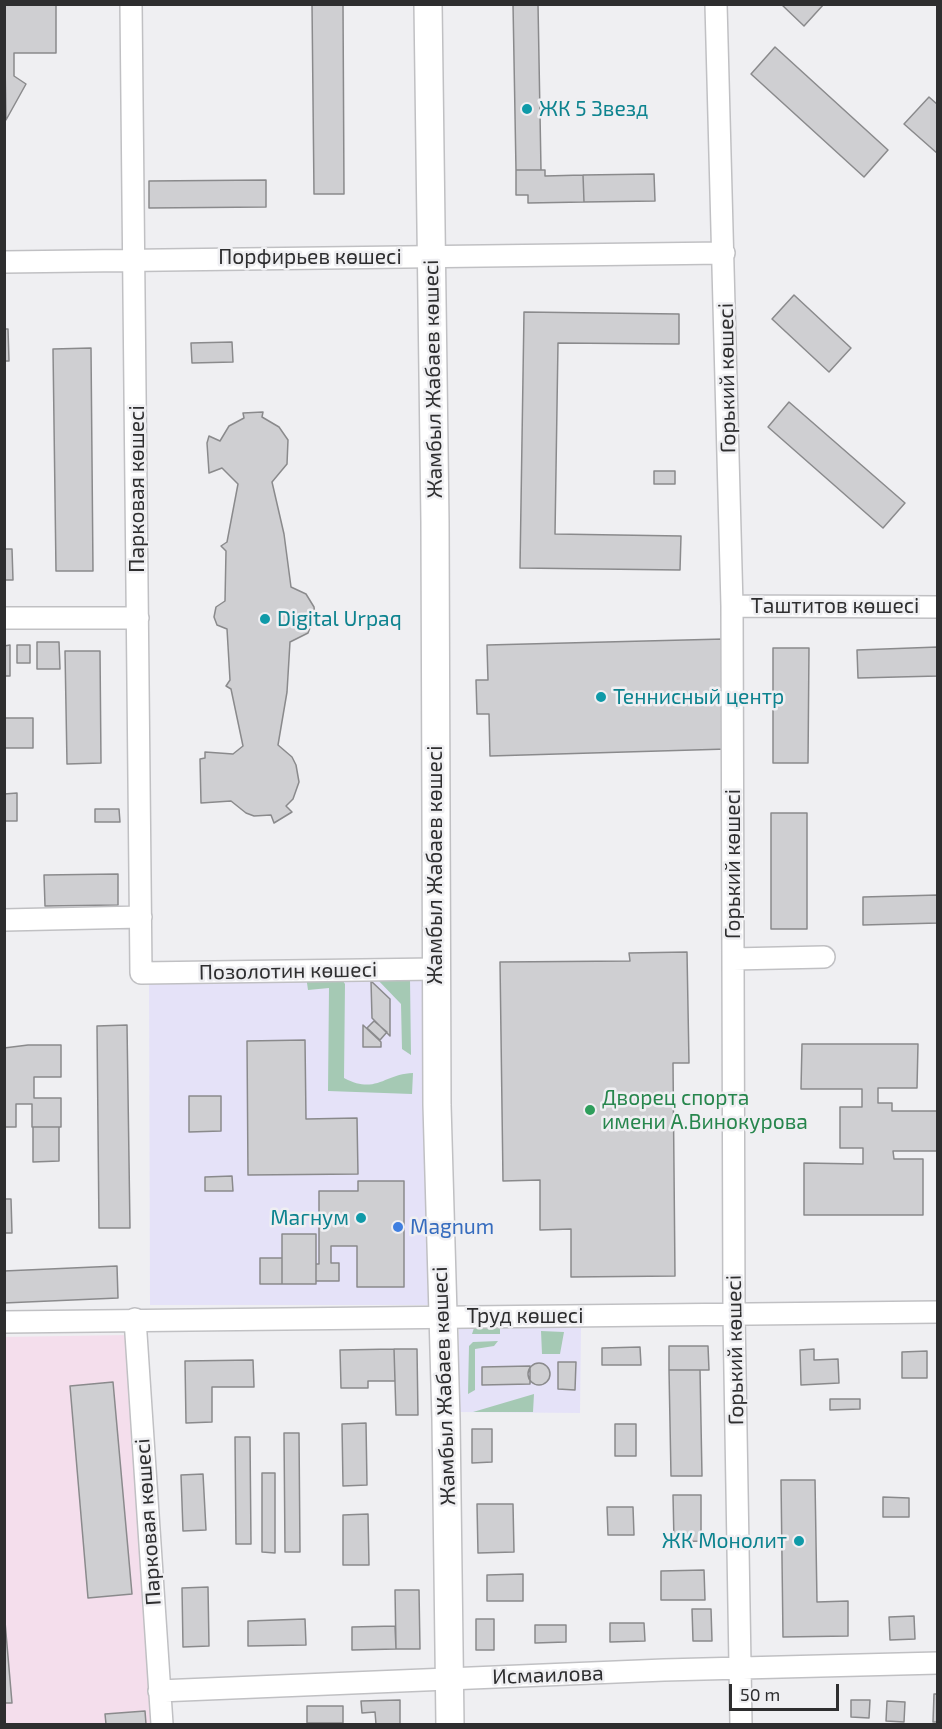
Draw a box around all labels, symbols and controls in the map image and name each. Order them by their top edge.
place label: ЖК 5 Звезд [539,96,648,122]
marker: ЖК 5 Звезд [520,102,534,116]
street label: Порфирьев көшесі [218,244,402,270]
street label: Жамбыл Жабаев көшесі [418,259,448,499]
street label: Горький көшесі [713,303,741,453]
street label: Парковая көшесі [124,405,150,573]
street label: Таштитов көшесі [751,593,919,619]
place label: Digital Urpaq [277,606,402,632]
marker: Digital Urpaq [258,612,272,626]
place label: Теннисный центр [613,684,784,710]
marker: Теннисный центр [594,690,608,704]
street label: Жамбыл Жабаев көшесі [422,746,448,984]
street label: Горький көшесі [720,789,746,939]
street label: Позолотин көшесі [199,957,377,985]
place label: Дворец спорта имени А.Винокурова [602,1085,808,1135]
marker: Дворец спорта имени А.Винокурова [583,1103,597,1117]
place label: Магнум [270,1205,349,1231]
marker: Магнум [354,1211,368,1225]
place label: Magnum [410,1214,494,1240]
marker: Magnum [391,1220,405,1234]
street label: Жамбыл Жабаев көшесі [427,1266,461,1506]
street label: Горький көшесі [721,1275,749,1425]
street label: Труд көшесі [467,1303,583,1329]
street label: Парковая көшесі [130,1438,166,1606]
place label: ЖК Монолит [662,1528,787,1554]
marker: ЖК Монолит [792,1534,806,1548]
street label: Исмаилова [492,1660,604,1690]
scale bar [732,1672,842,1710]
text: 50 m [740,1683,780,1705]

